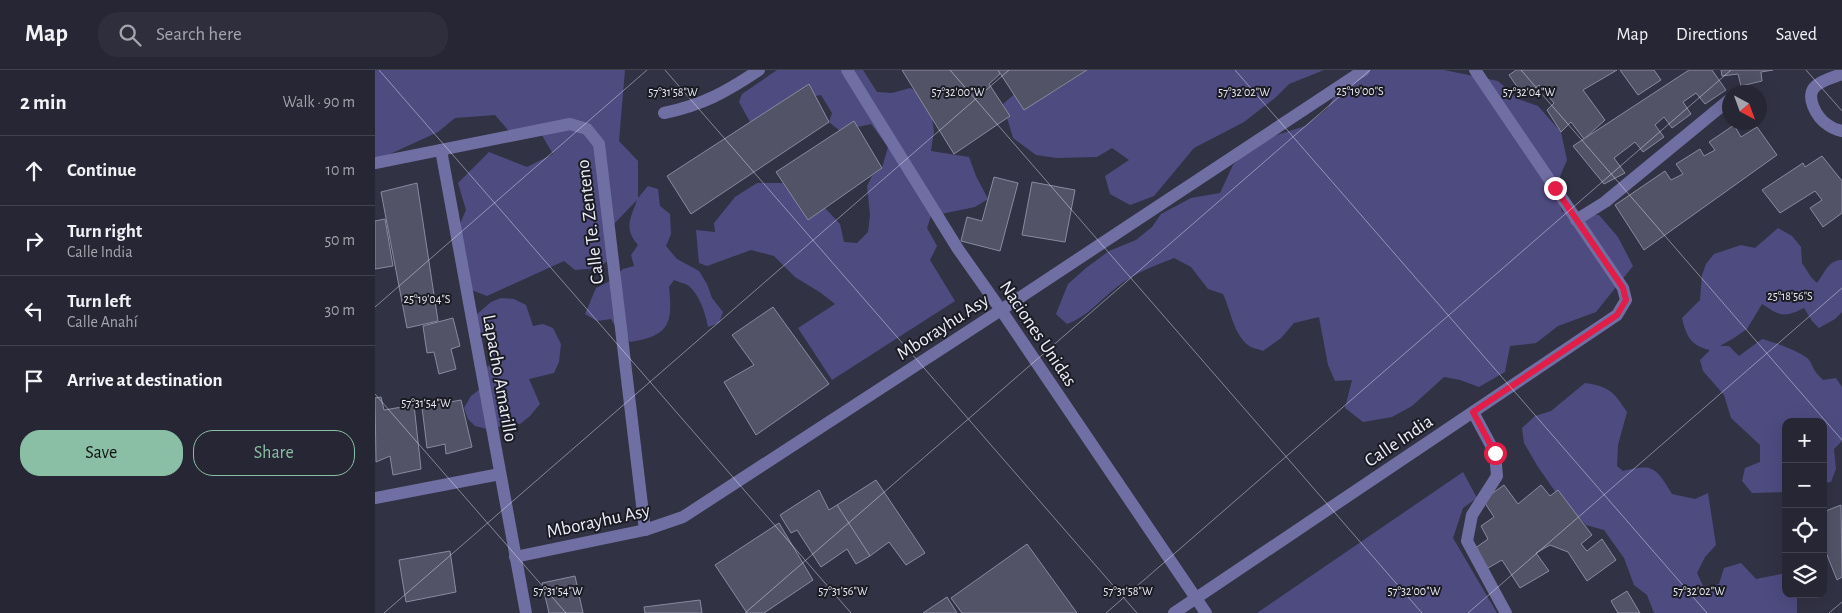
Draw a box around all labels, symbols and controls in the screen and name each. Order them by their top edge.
search box [98,12,448,57]
icon: search [116,21,144,49]
text: Map [25,22,68,46]
text: Search here [156,25,242,44]
text: Map [1617,26,1648,44]
text: Directions [1676,26,1748,44]
text: Saved [1776,26,1817,44]
text: 25°19'00"S [1336,85,1384,97]
north arrow [1722,85,1767,130]
text: 57°31'58"W [648,86,698,98]
text: 57°32'00"W [932,86,985,98]
text: 57°32'02"W [1218,86,1270,98]
text: 57°32'04"W [1503,86,1555,98]
text: 2 min [20,92,67,113]
text: Walk · 90 m [283,94,355,110]
icon: ahead [20,157,48,185]
street label: Calle Te. Zenteno [573,158,608,285]
text: Continue [67,161,136,180]
text: 10 m [326,162,355,178]
route end [1544,177,1567,200]
text: Turn right [67,222,142,241]
icon: right [20,227,48,255]
text: 50 m [324,232,355,248]
text: Calle India [67,244,133,260]
street label: Naciones Unidas [996,278,1080,390]
text: 25°18'56"S [1767,290,1813,302]
street label: Mborayhu Asy [893,291,992,364]
text: Turn left [67,292,131,311]
text: 25°19'04"S [404,293,451,305]
icon: left [20,297,48,325]
text: 30 m [325,302,355,318]
street label: Lapacho Amarillo [479,313,520,443]
text: Calle Anahí [67,314,138,330]
icon: arrive [20,367,48,395]
text: Arrive at destination [67,371,223,390]
text: 57°31'54"W [401,397,451,409]
street label: Calle India [1361,411,1437,471]
map controls [1782,418,1827,598]
button: + [1782,418,1827,463]
button: Save [20,430,183,476]
button: Share [193,430,355,476]
route start [1484,442,1507,465]
button: − [1782,463,1827,508]
street label: Mborayhu Asy [545,501,652,542]
button: locate [1782,508,1827,553]
button: layers [1782,553,1827,598]
text: 57°31'54"W [533,585,583,597]
text: 57°31'56"W [818,585,868,597]
text: 57°31'58"W [1103,585,1153,597]
text: 57°32'00"W [1388,585,1441,597]
text: 57°32'02"W [1673,585,1725,597]

